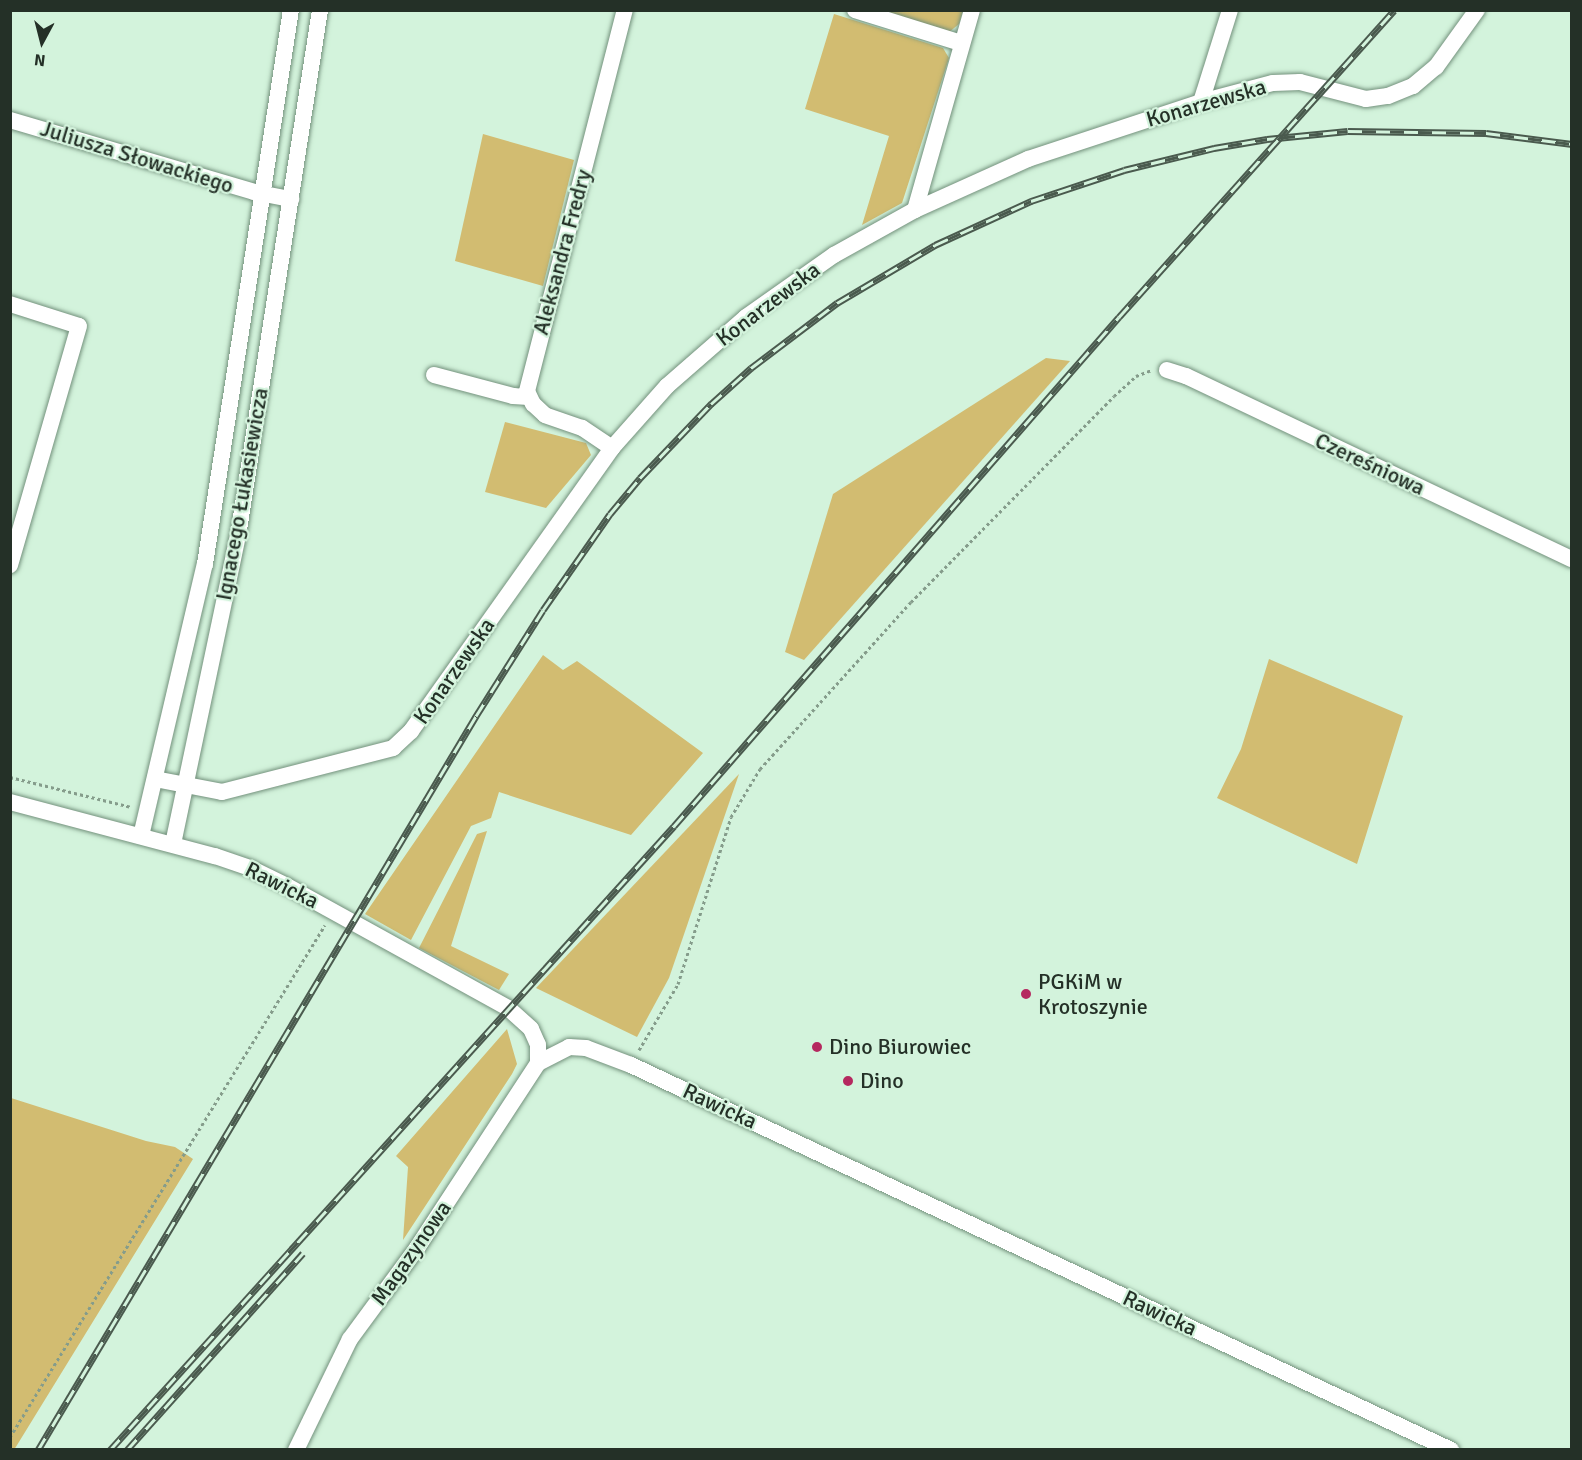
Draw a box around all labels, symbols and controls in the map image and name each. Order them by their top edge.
north arrow [12,12,72,72]
text: N [33,49,47,70]
street label: Konarzewska [1143,73,1269,133]
street label: Juliusza Słowackiego [37,115,237,199]
street label: Aleksandra Fredry [527,166,597,338]
street label: Konarzewska [711,256,825,352]
street label: Ignacego Łukasiewicza [210,386,274,602]
street label: Czereśniowa [1311,427,1429,501]
street label: Konarzewska [408,613,500,729]
street label: Rawicka [241,856,323,914]
place label: PGKiM w Krotoszynie [1038,968,1148,1020]
marker: PGKiM w Krotoszynie [1019,987,1033,1001]
place label: Dino Biurowiec [829,1034,971,1060]
marker: Dino Biurowiec [810,1040,824,1054]
place label: Dino [860,1068,904,1094]
marker: Dino [841,1074,855,1088]
street label: Rawicka [679,1077,761,1135]
street label: Magazynowa [365,1196,457,1310]
street label: Rawicka [1119,1284,1201,1342]

